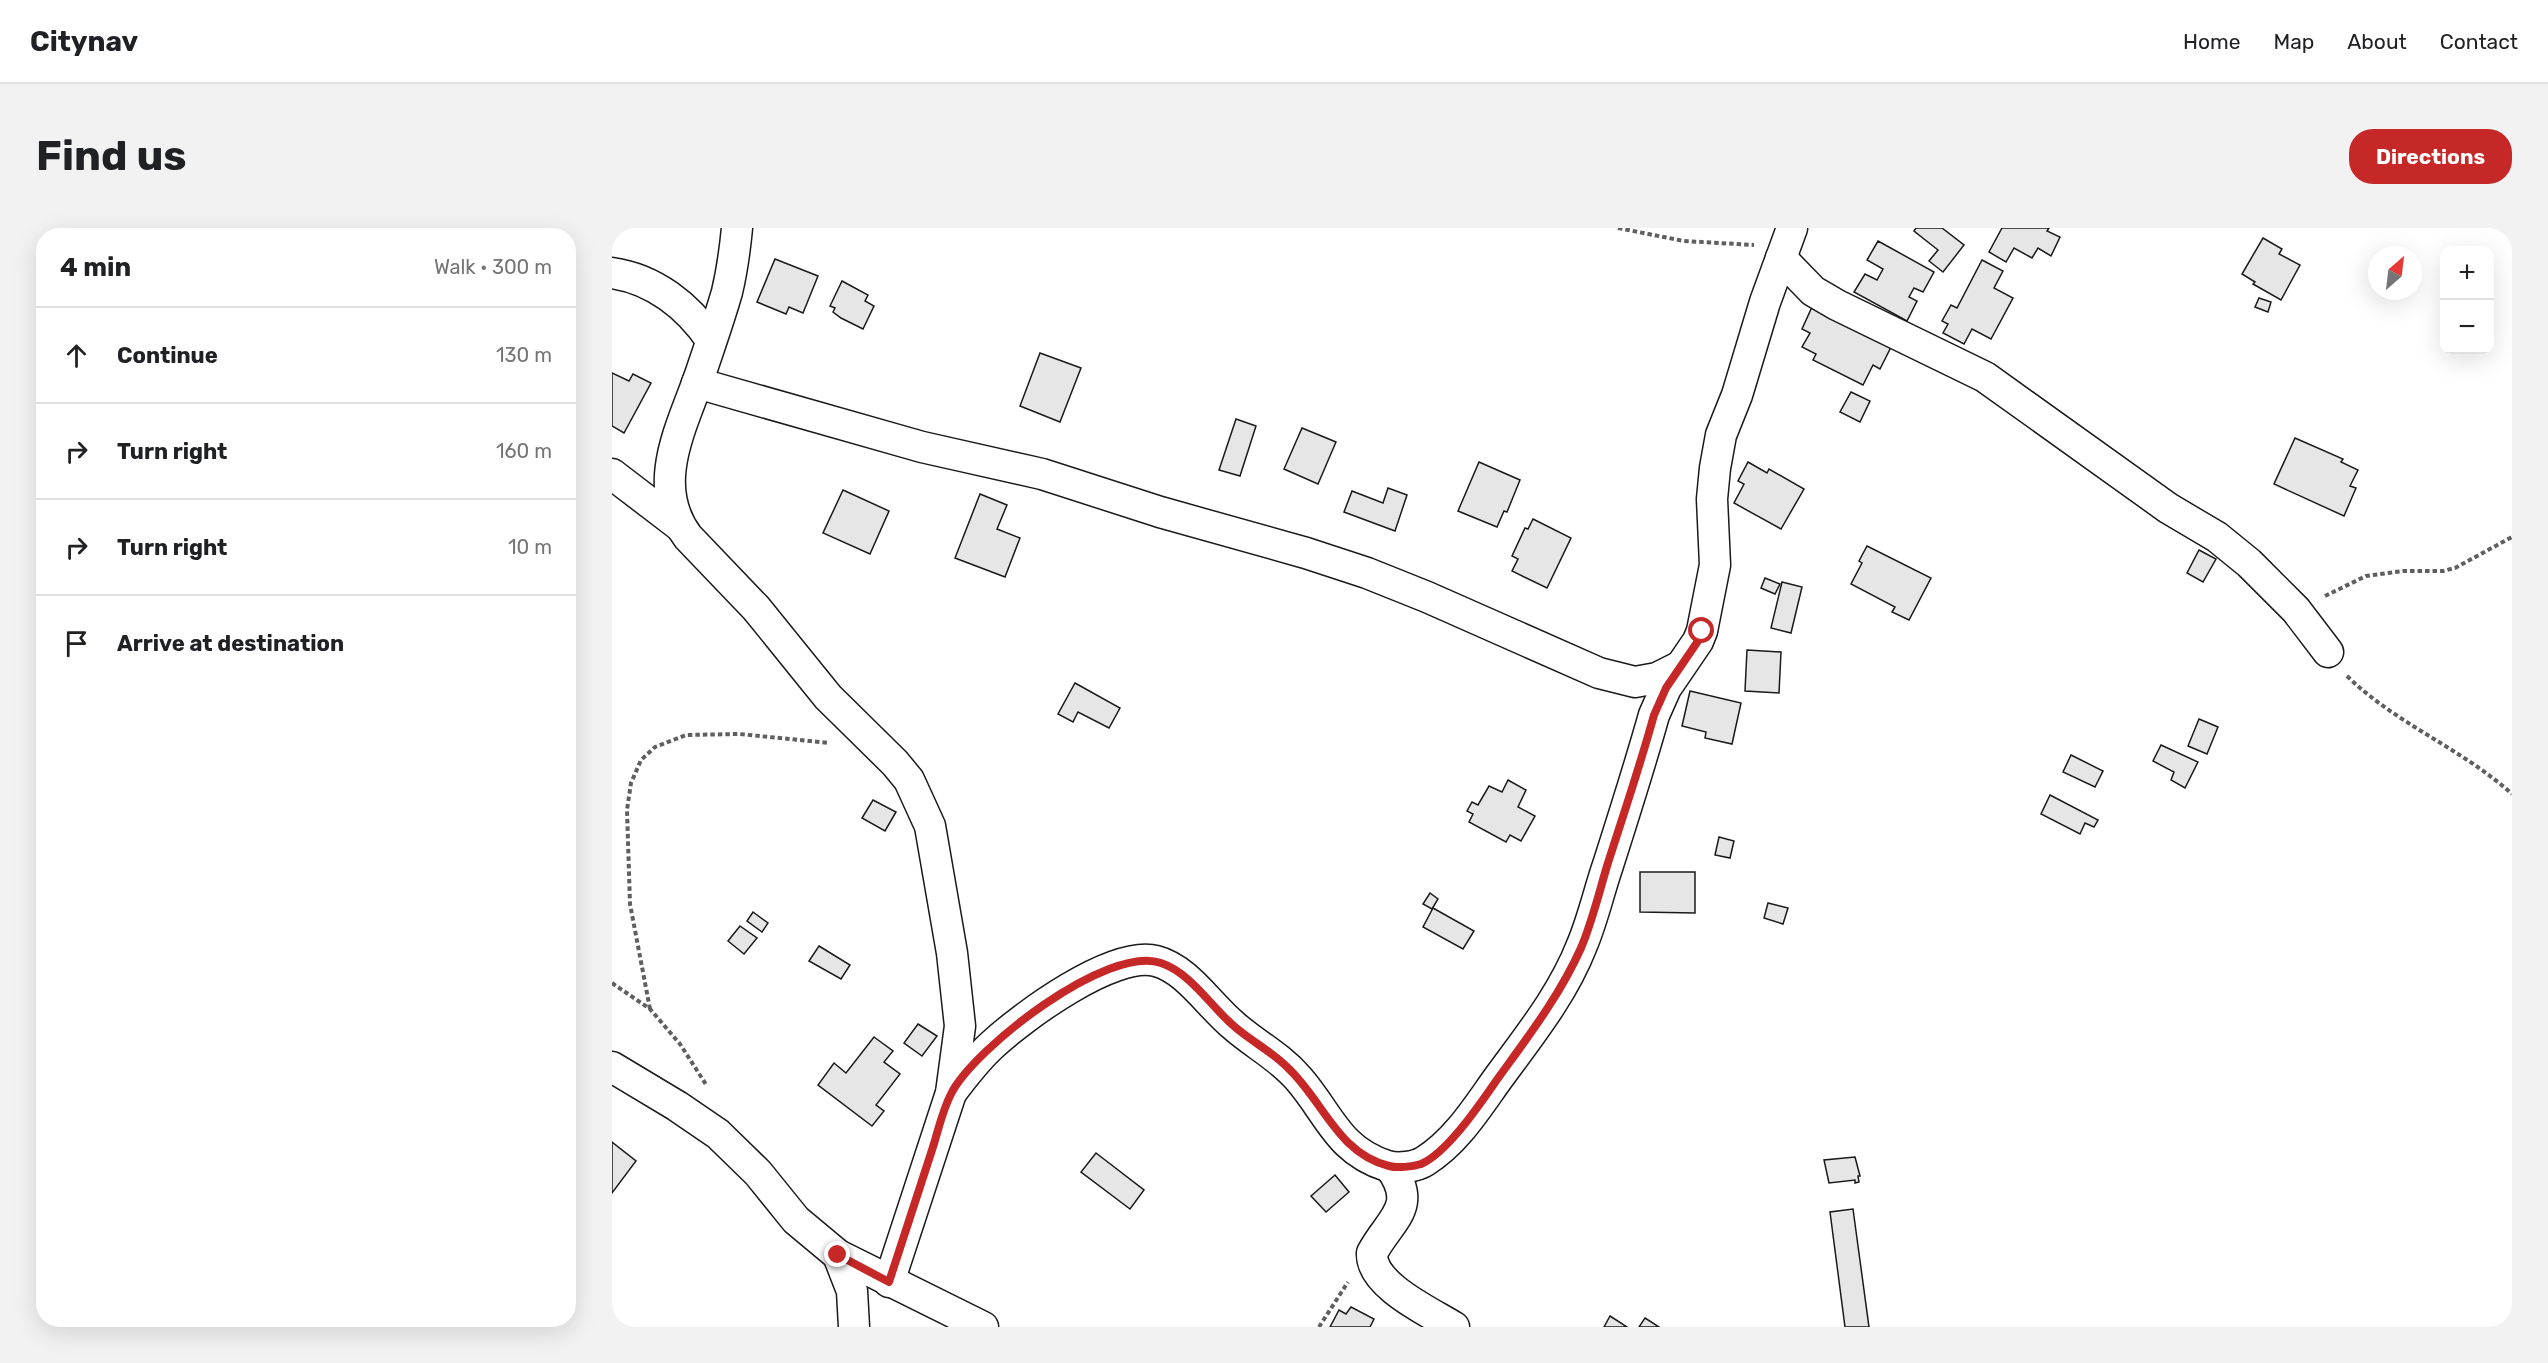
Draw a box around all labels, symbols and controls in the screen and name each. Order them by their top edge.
text: Citynav [30,25,138,58]
text: Home [2183,29,2240,54]
text: Map [2273,29,2314,54]
text: About [2347,29,2407,54]
text: Contact [2440,29,2518,54]
button: Directions [2349,129,2512,184]
text: Find us [36,131,187,181]
north arrow [2368,246,2422,300]
map controls [2440,246,2494,354]
button: + [2440,246,2494,300]
text: 4 min [60,252,131,283]
text: Walk · 300 m [434,255,552,279]
button: − [2440,300,2494,354]
icon: ahead [60,339,93,372]
text: Continue [117,342,218,369]
text: 130 m [496,343,552,367]
icon: right [60,435,93,468]
text: Turn right [117,438,227,465]
text: 160 m [496,439,552,463]
icon: right [60,531,93,564]
text: Turn right [117,534,227,561]
text: 10 m [508,535,552,559]
route start [1688,617,1714,643]
icon: arrive [60,627,93,660]
text: Arrive at destination [117,630,344,657]
route end [824,1241,850,1267]

